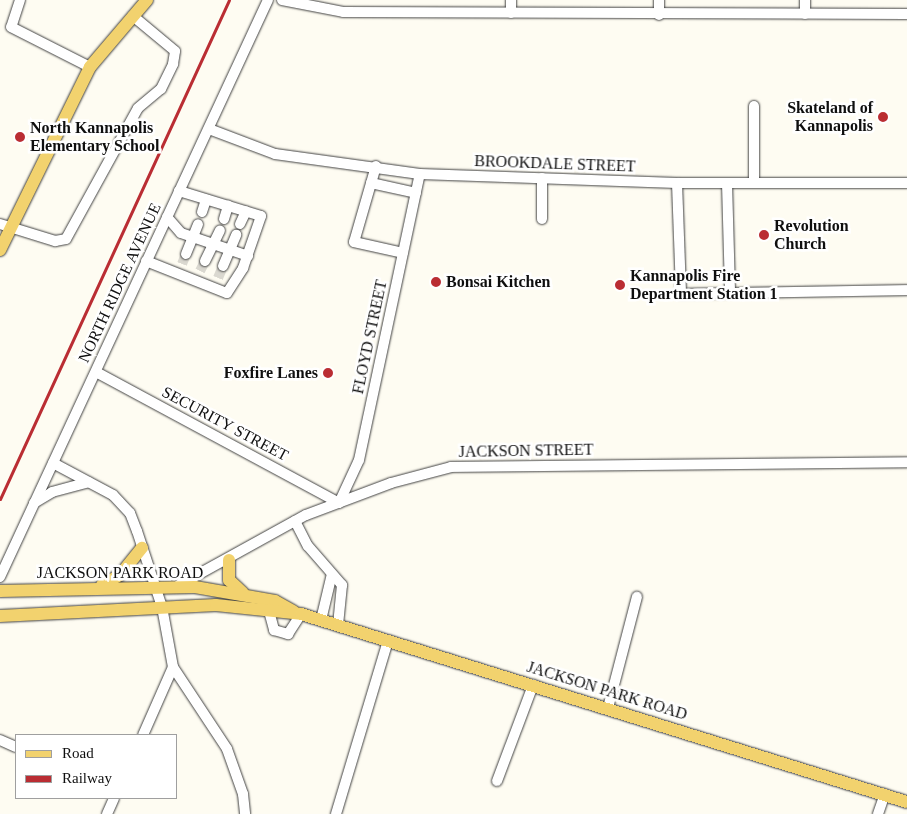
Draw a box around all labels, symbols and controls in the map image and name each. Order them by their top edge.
place label: Skateland of Kannapolis [787,98,873,136]
marker: Skateland of Kannapolis [877,111,889,123]
place label: North Kannapolis Elementary School [30,118,159,156]
marker: North Kannapolis Elementary School [14,131,26,143]
street label: BROOKDALE STREET [474,152,636,176]
street label: NORTH RIDGE AVENUE [74,200,166,366]
place label: Revolution Church [774,216,849,254]
marker: Revolution Church [758,229,770,241]
place label: Kannapolis Fire Department Station 1 [630,266,778,304]
place label: Bonsai Kitchen [446,272,550,292]
marker: Bonsai Kitchen [430,276,442,288]
street label: FLOYD STREET [349,278,391,396]
marker: Kannapolis Fire Department Station 1 [614,279,626,291]
place label: Foxfire Lanes [224,363,318,383]
marker: Foxfire Lanes [322,367,334,379]
street label: SECURITY STREET [158,382,292,466]
street label: JACKSON STREET [459,440,593,462]
street label: JACKSON PARK ROAD [37,563,203,583]
street label: JACKSON PARK ROAD [525,657,689,725]
legend [15,734,178,799]
text: Road [62,745,94,761]
text: Railway [62,770,112,786]

